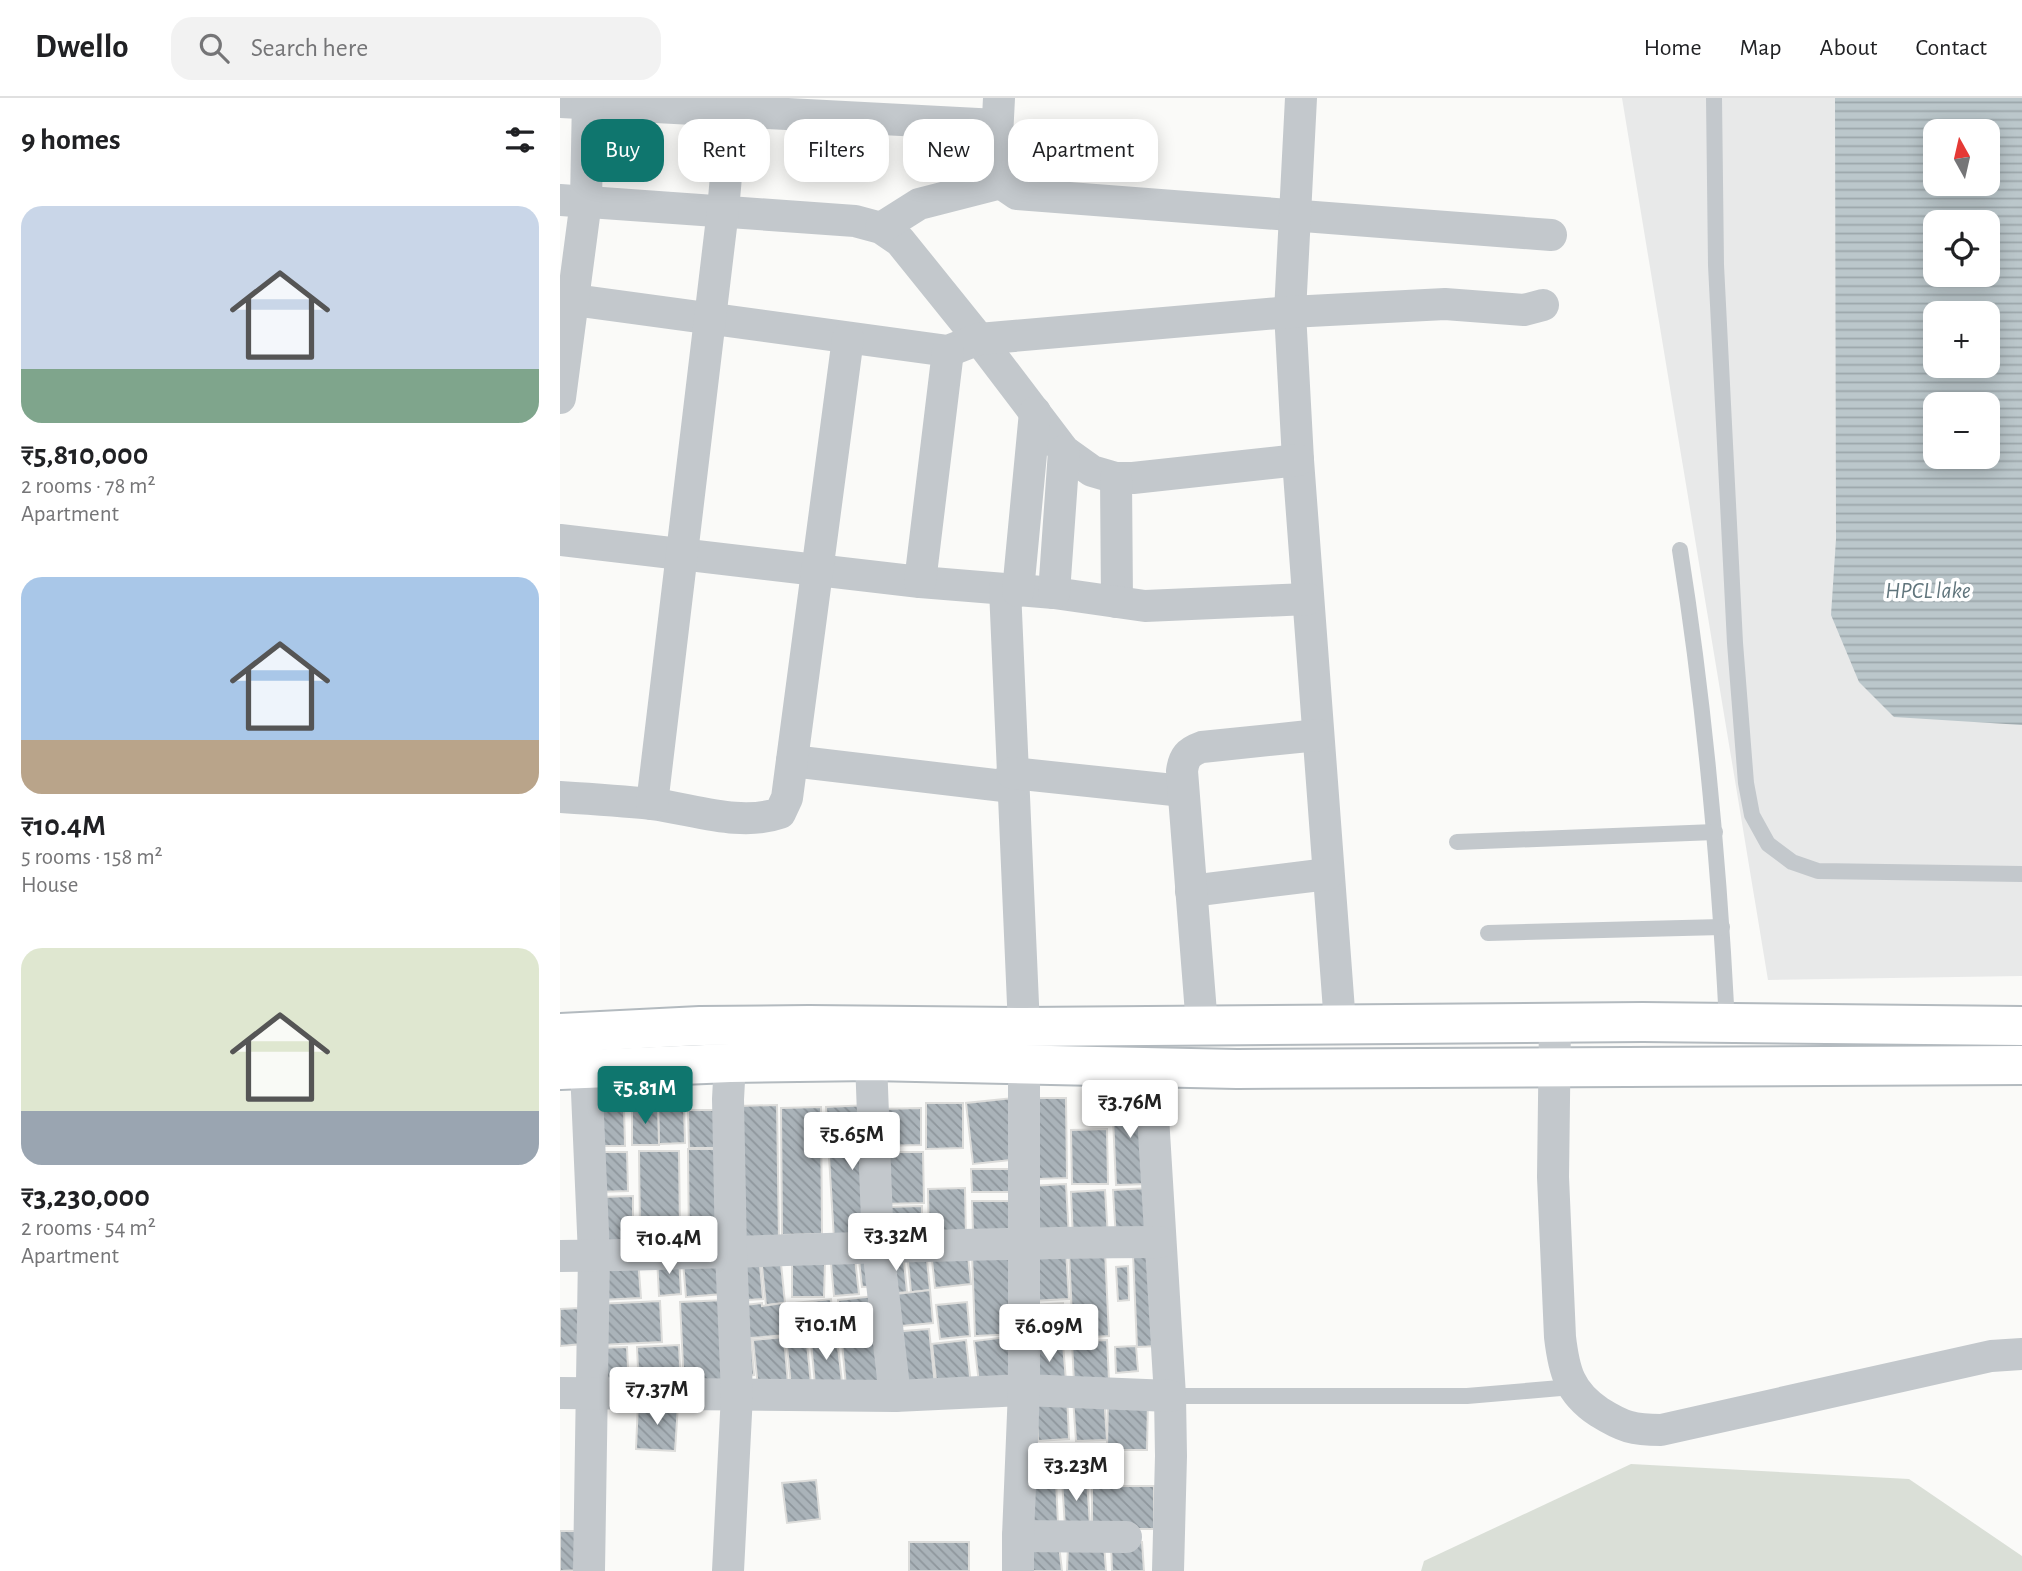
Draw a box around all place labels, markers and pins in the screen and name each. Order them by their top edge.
pin: ₹5.81M [588,1066,702,1126]
pin: ₹3.76M [1073,1080,1187,1140]
pin: ₹5.65M [795,1112,909,1172]
pin: ₹3.32M [839,1214,953,1273]
pin: ₹10.4M [612,1216,726,1276]
pin: ₹10.1M [769,1302,883,1362]
pin: ₹6.09M [992,1304,1106,1364]
pin: ₹7.37M [600,1368,714,1427]
pin: ₹3.23M [1019,1444,1133,1503]

